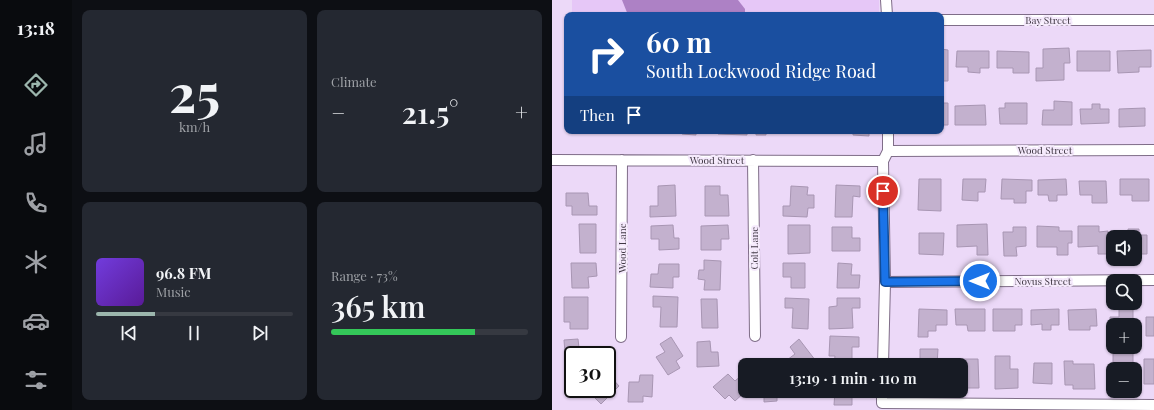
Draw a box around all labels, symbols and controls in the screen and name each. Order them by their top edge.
street label: Bay Street [1025,13,1071,27]
text: 13:18 [17,16,55,40]
text: 60 m [646,23,712,60]
icon: right [580,28,632,80]
text: 25 [169,57,220,126]
text: South Lockwood Ridge Road [646,59,876,83]
icon: directions [22,71,50,99]
text: Climate [331,73,377,90]
text: 21.5° [402,92,459,132]
text: − [331,97,345,127]
text: + [515,97,528,127]
icon: arrive [623,104,645,126]
text: Then [580,105,615,125]
text: km/h [179,118,210,135]
icon: music [22,130,50,158]
street label: Wood Street [1017,143,1073,157]
street label: Wood Street [689,153,745,167]
pin [866,174,900,208]
icon: arrive [872,180,894,202]
icon: phone [22,189,50,217]
street label: Wood Lane [615,223,629,274]
street label: Colt Lane [747,227,761,269]
map controls [1106,230,1142,398]
button: sound [1106,230,1142,266]
icon: climate [22,248,50,276]
position arrow [959,260,1001,302]
text: 96.8 FM [156,263,211,283]
text: Range · 73% [331,267,398,284]
street label: Novus Street [1015,274,1072,288]
button: search [1106,274,1142,310]
text: Music [156,283,191,300]
text: 365 km [331,286,425,326]
icon: car [22,307,50,335]
button: + [1106,318,1142,354]
icon: previous [118,322,140,344]
icon: pause [183,322,205,344]
icon: next [249,322,271,344]
speed limit sign: 30 [564,346,616,398]
button: − [1106,362,1142,398]
icon: filters [22,366,50,394]
text: 13:19 · 1 min · 110 m [789,368,917,388]

